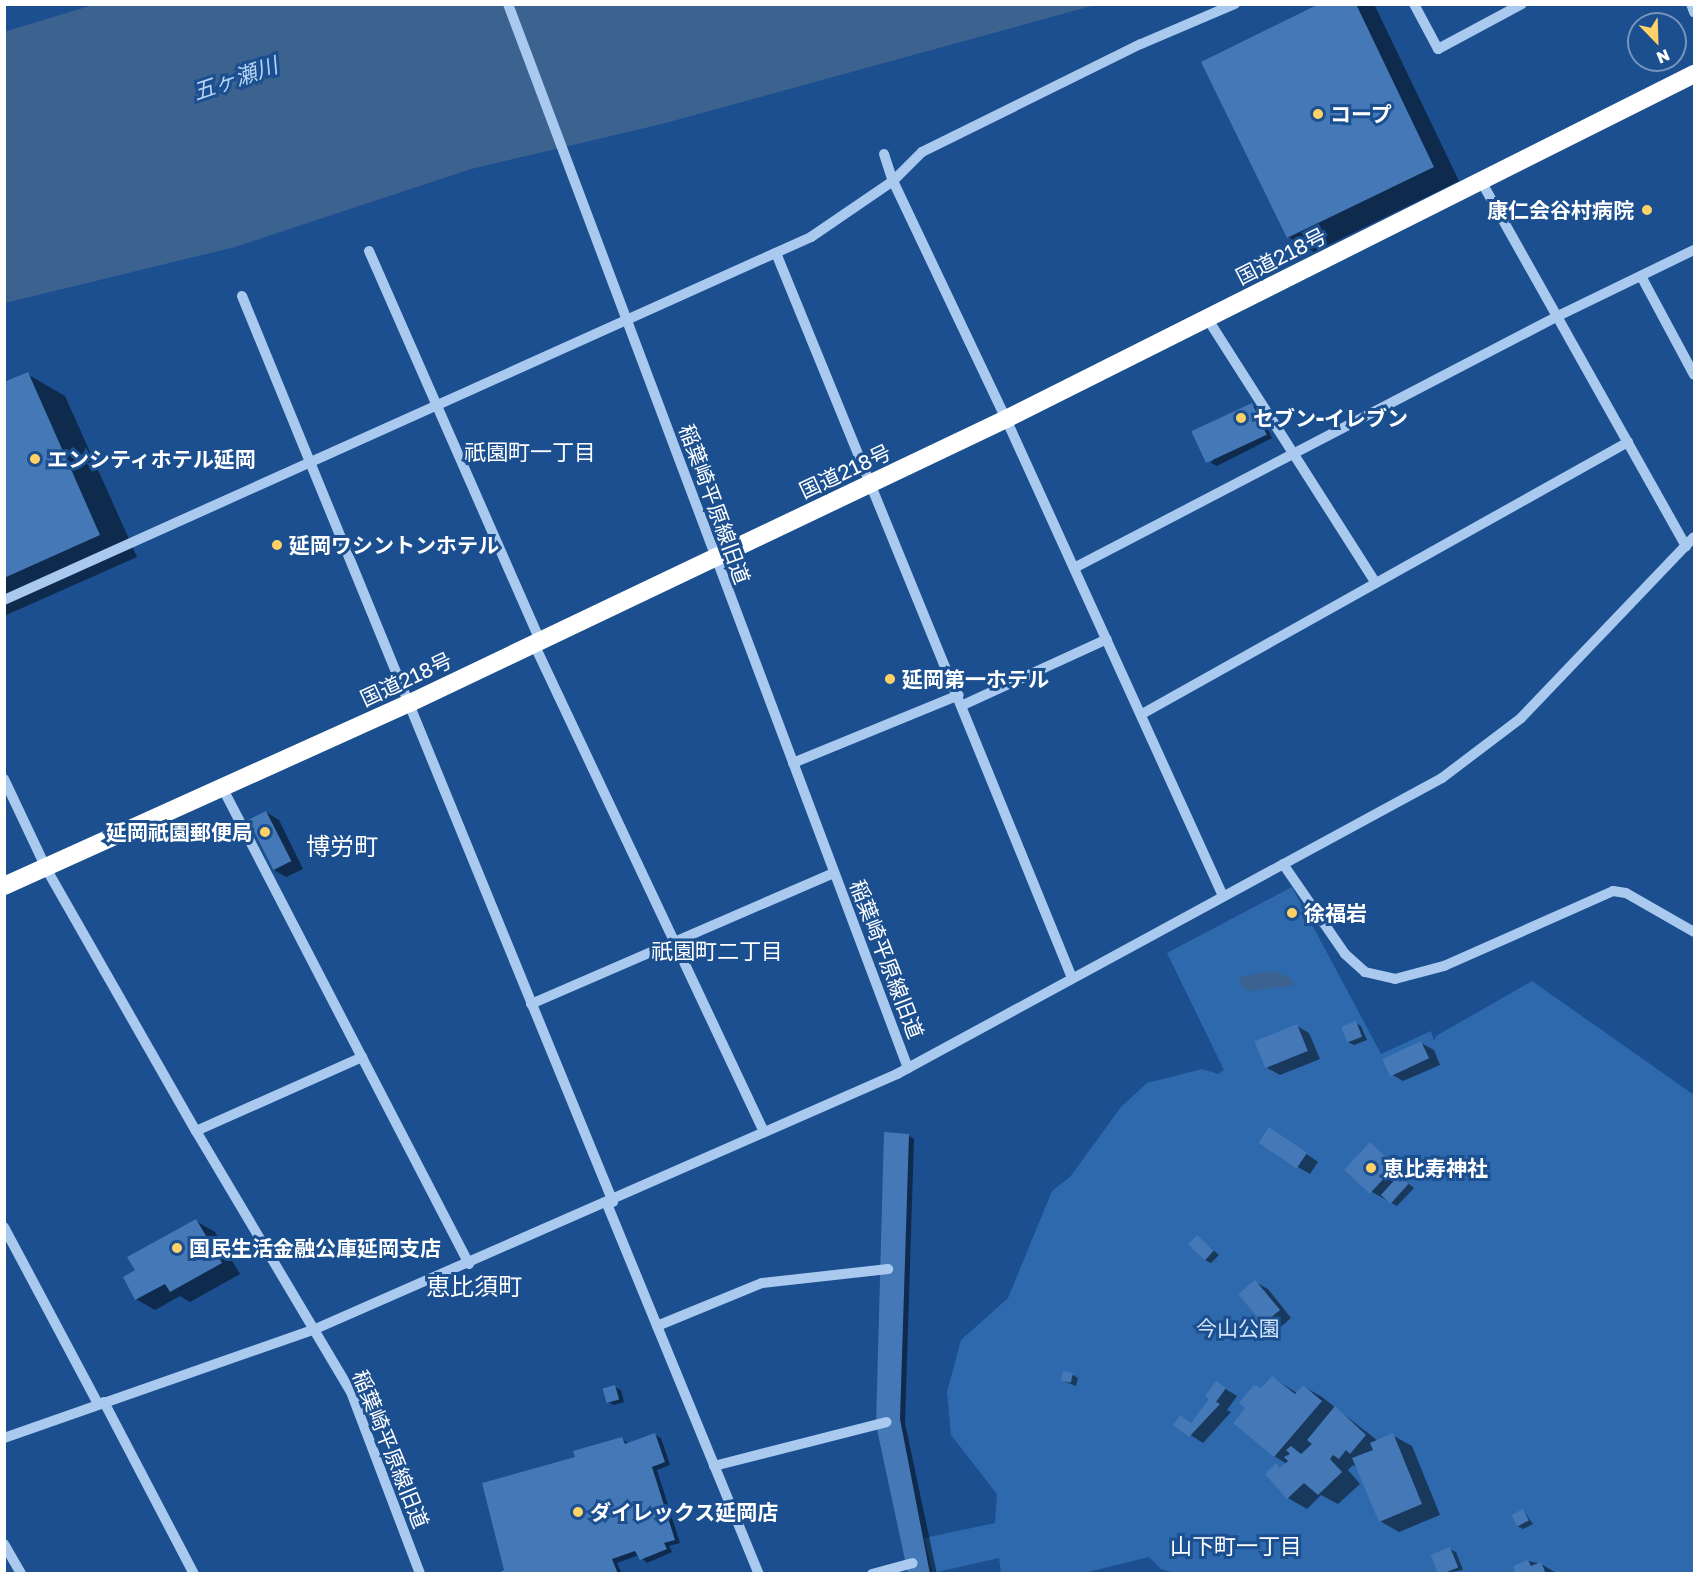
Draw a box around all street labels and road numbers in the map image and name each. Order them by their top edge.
street label: 国道218号 [1232,222,1330,290]
street label: 稲葉崎平原線旧道 [674,421,756,587]
street label: 国道218号 [795,439,895,503]
street label: 国道218号 [356,647,456,711]
street label: 稲葉崎平原線旧道 [845,876,929,1042]
street label: 稲葉崎平原線旧道 [348,1366,434,1532]

